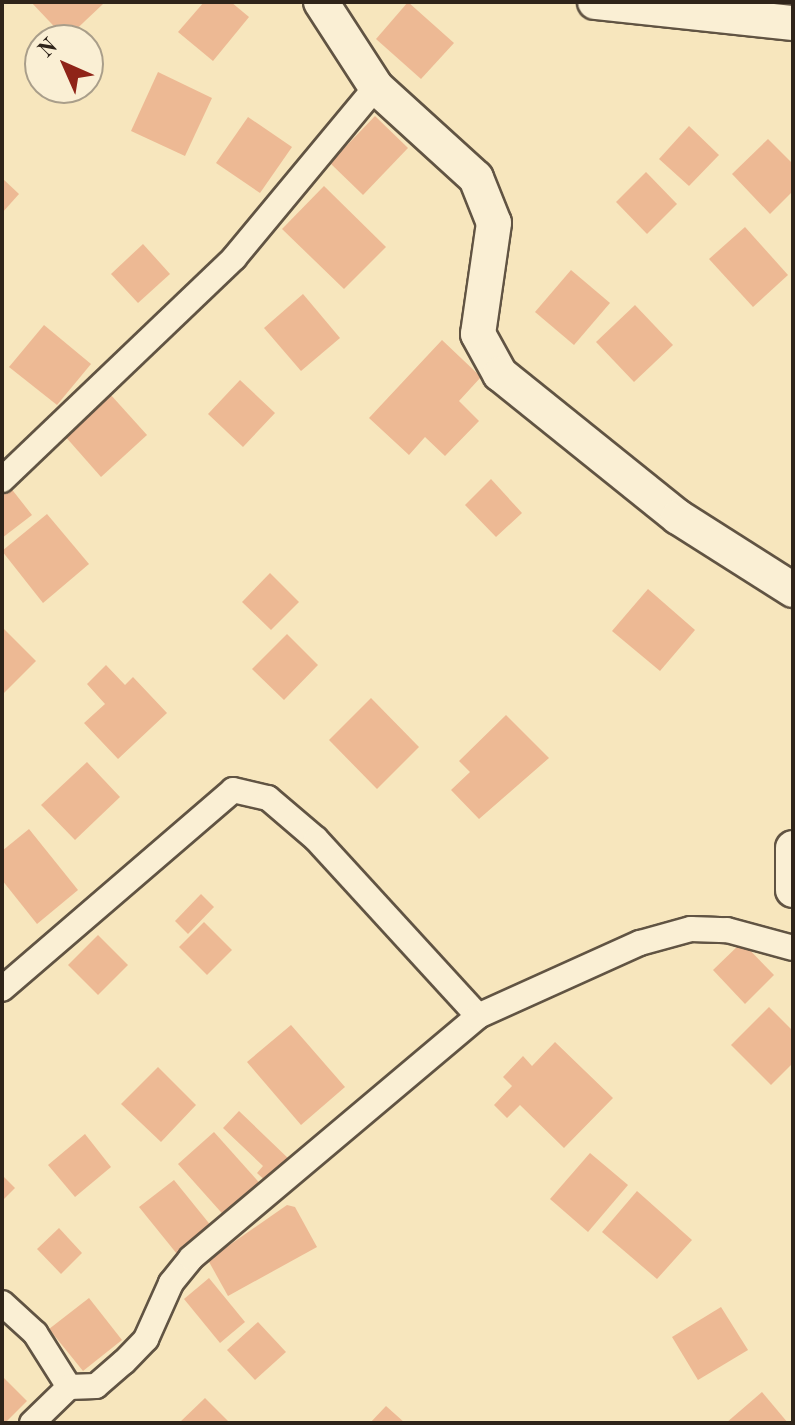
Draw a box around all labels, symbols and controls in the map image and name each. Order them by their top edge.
north arrow [24,24,104,104]
text: N [35,35,62,62]

